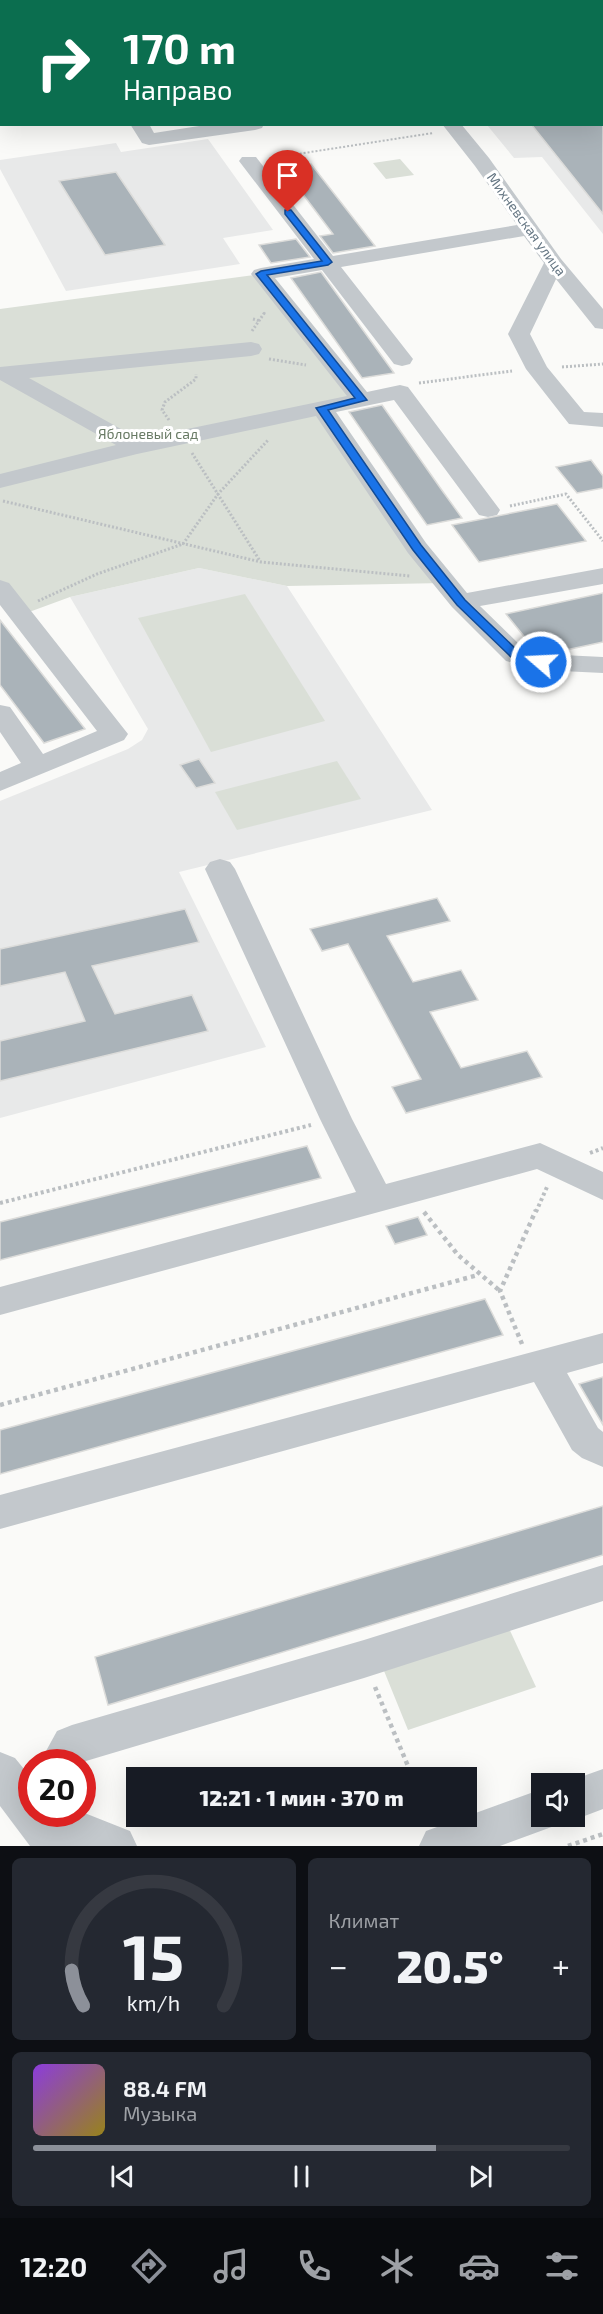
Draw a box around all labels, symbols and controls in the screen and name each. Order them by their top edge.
text: 170 m [123,22,236,72]
icon: right [24,24,102,102]
text: Направо [123,73,232,105]
pin [262,150,313,212]
icon: arrive [271,159,304,192]
street label: Михневская улица [484,169,570,279]
park label: Яблоневый сад [98,425,198,442]
position arrow [509,630,573,694]
speed limit sign: 20 [18,1749,96,1827]
map controls [531,1773,585,1827]
button: sound [531,1773,585,1827]
text: 12:21 · 1 мин · 370 m [199,1784,404,1810]
text: Климат [329,1908,399,1932]
text: 15 [123,1918,184,1993]
text: 20.5° [396,1938,503,1992]
text: − [329,1945,348,1985]
text: + [552,1945,570,1985]
text: km/h [127,1990,180,2015]
text: 88.4 FM [123,2075,207,2101]
text: Музыка [123,2101,197,2125]
icon: previous [106,2160,139,2193]
icon: pause [285,2160,318,2193]
icon: next [464,2160,497,2193]
icon: directions [128,2245,170,2287]
icon: music [210,2245,252,2287]
icon: phone [293,2245,335,2287]
icon: climate [376,2245,418,2287]
icon: car [458,2245,500,2287]
icon: filters [541,2245,583,2287]
text: 12:20 [20,2250,87,2282]

